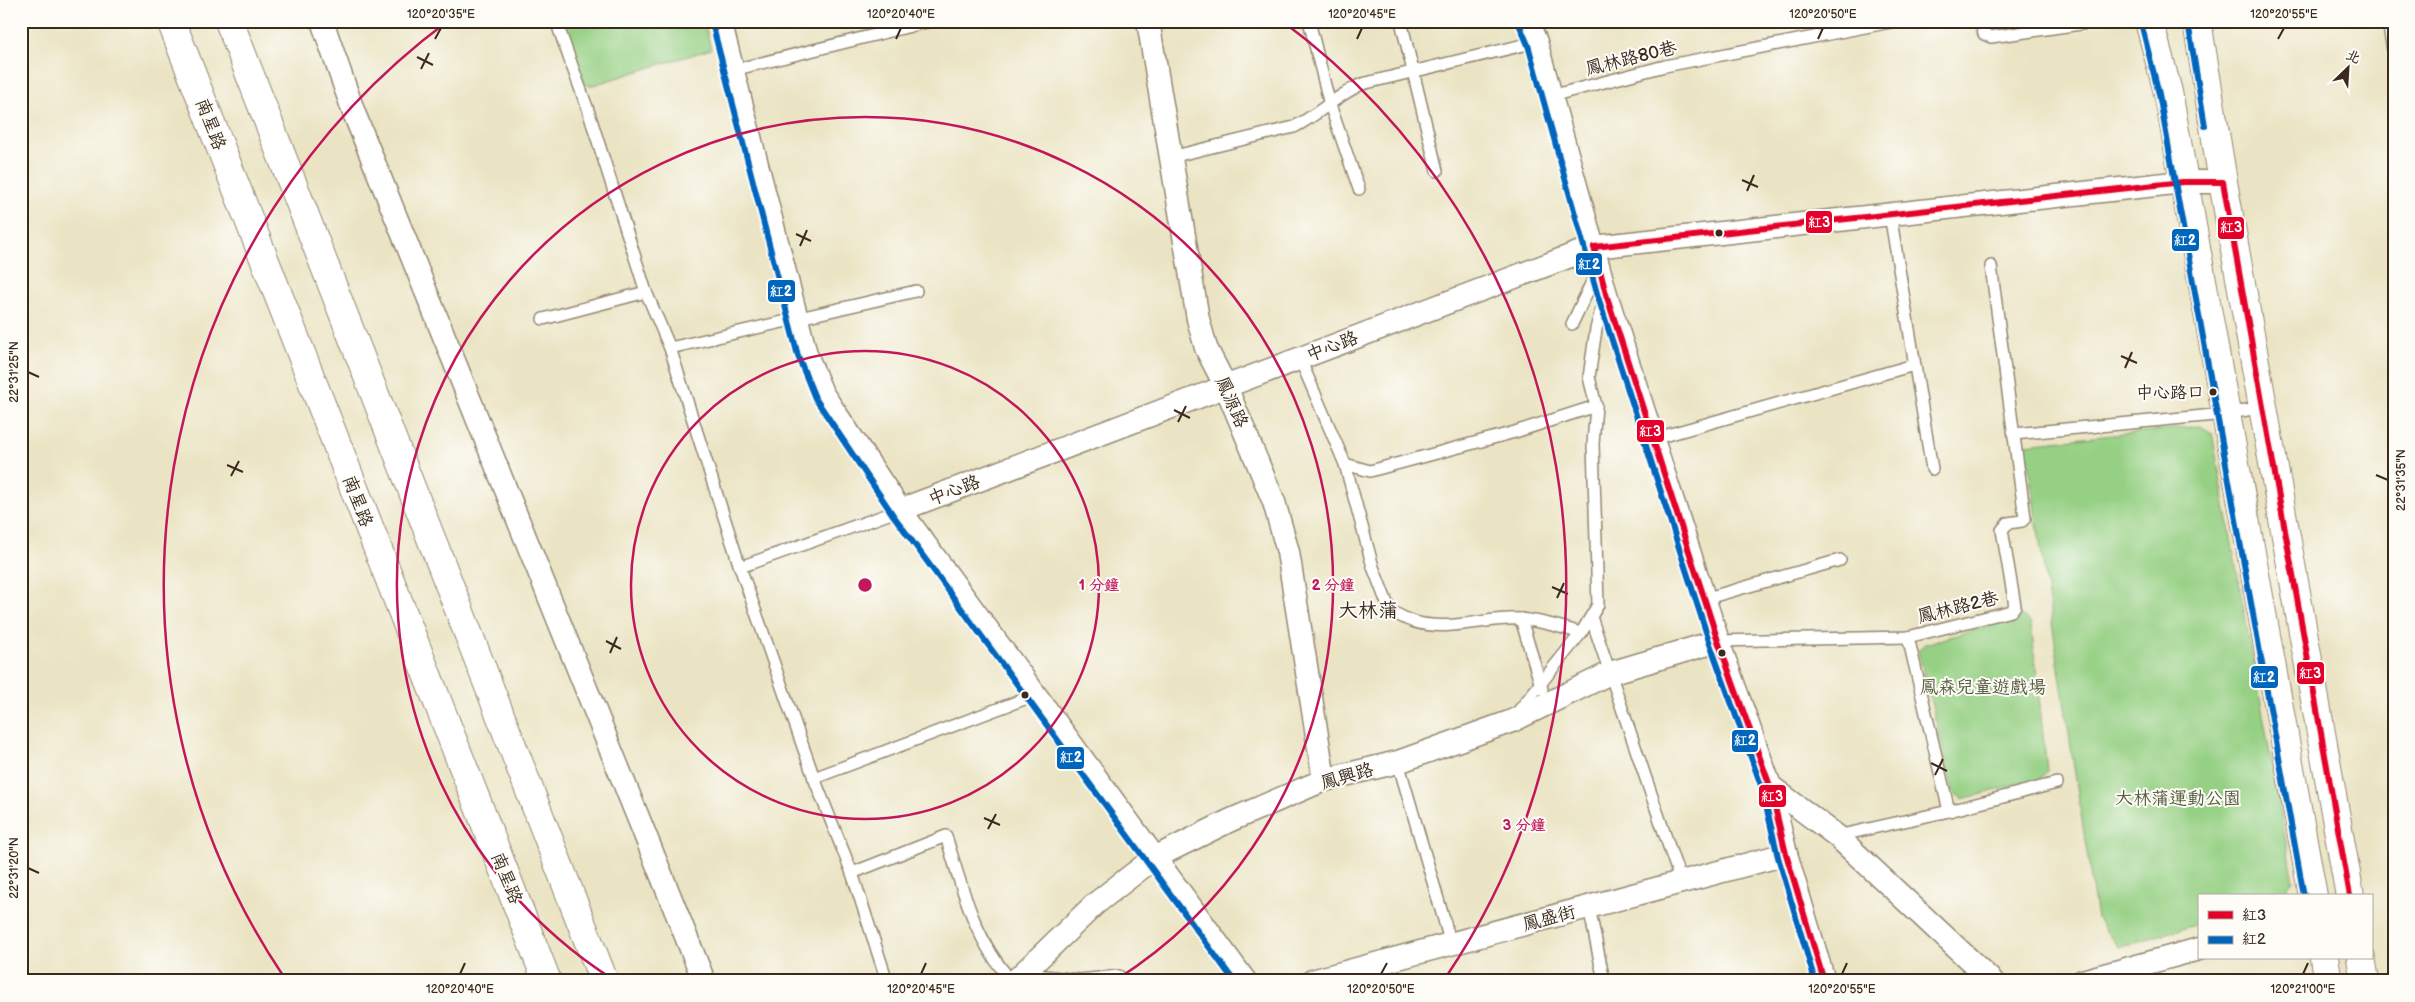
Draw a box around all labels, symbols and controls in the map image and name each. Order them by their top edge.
text: 120°20'35"E [407,7,475,22]
text: 120°20'40"E [867,7,935,22]
text: 120°20'45"E [1328,7,1396,22]
text: 120°20'50"E [1789,7,1857,22]
text: 120°20'55"E [2250,7,2318,22]
street label: 鳳林路80巷 [1583,37,1679,80]
north arrow [2322,42,2372,92]
text: 北 [2343,46,2363,67]
street label: 南星路 [191,95,230,153]
line badge: 紅3 [1805,210,1833,234]
text: 紅3 [1808,214,1830,231]
line badge: 紅3 [2217,216,2245,240]
text: 紅3 [2220,219,2242,236]
unlabelled marker [1714,228,1724,238]
line badge: 紅2 [2171,228,2200,252]
text: 紅2 [2174,232,2197,249]
line badge: 紅2 [1575,252,1603,276]
text: 紅2 [1578,256,1601,273]
line badge: 紅2 [767,279,796,303]
text: 紅2 [770,283,793,300]
street label: 中心路 [1303,327,1361,366]
text: 22°31'25"N [7,341,22,403]
street label: 鳳源路 [1211,373,1252,431]
place label: 中心路口 [2136,383,2204,403]
marker: 中心路口 [2208,387,2218,397]
line badge: 紅3 [1636,419,1665,443]
text: 紅3 [1639,423,1661,440]
text: 22°31'35"N [2394,449,2409,511]
street label: 中心路 [925,471,983,510]
street label: 南星路 [338,472,377,530]
centre of rings [856,576,874,594]
text: 1 分鐘 [1079,576,1119,595]
text: 2 分鐘 [1311,576,1355,595]
street label: 鳳林路2巷 [1915,587,2001,628]
district label: 大林蒲 [1338,599,1398,623]
unlabelled marker [1717,648,1727,658]
line badge: 紅3 [2296,661,2325,685]
line badge: 紅2 [2250,665,2279,689]
text: 紅3 [2299,665,2321,682]
text: 紅2 [2253,669,2276,686]
park label: 鳳森兒童遊戲場 [1920,677,2046,698]
unlabelled marker [1020,690,1030,700]
line badge: 紅2 [1731,729,1759,753]
text: 紅2 [1734,732,1757,749]
line badge: 紅2 [1056,746,1085,770]
text: 紅2 [1060,749,1083,766]
street label: 鳳興路 [1318,759,1376,794]
line badge: 紅3 [1758,784,1787,808]
text: 紅3 [1761,788,1783,805]
park label: 大林蒲運動公園 [2115,788,2241,809]
text: 3 分鐘 [1503,816,1545,835]
text: 22°31'20"N [7,837,22,899]
street label: 南星路 [487,849,526,907]
legend [2198,894,2372,960]
street label: 鳳盛街 [1520,901,1578,936]
text: 紅3 [2242,906,2266,925]
text: 紅2 [2242,930,2266,949]
text: 120°20'40"E [426,982,494,997]
text: 120°20'45"E [887,982,955,997]
text: 120°20'50"E [1347,982,1415,997]
text: 120°20'55"E [1808,982,1876,997]
text: 120°21'00"E [2270,982,2336,997]

